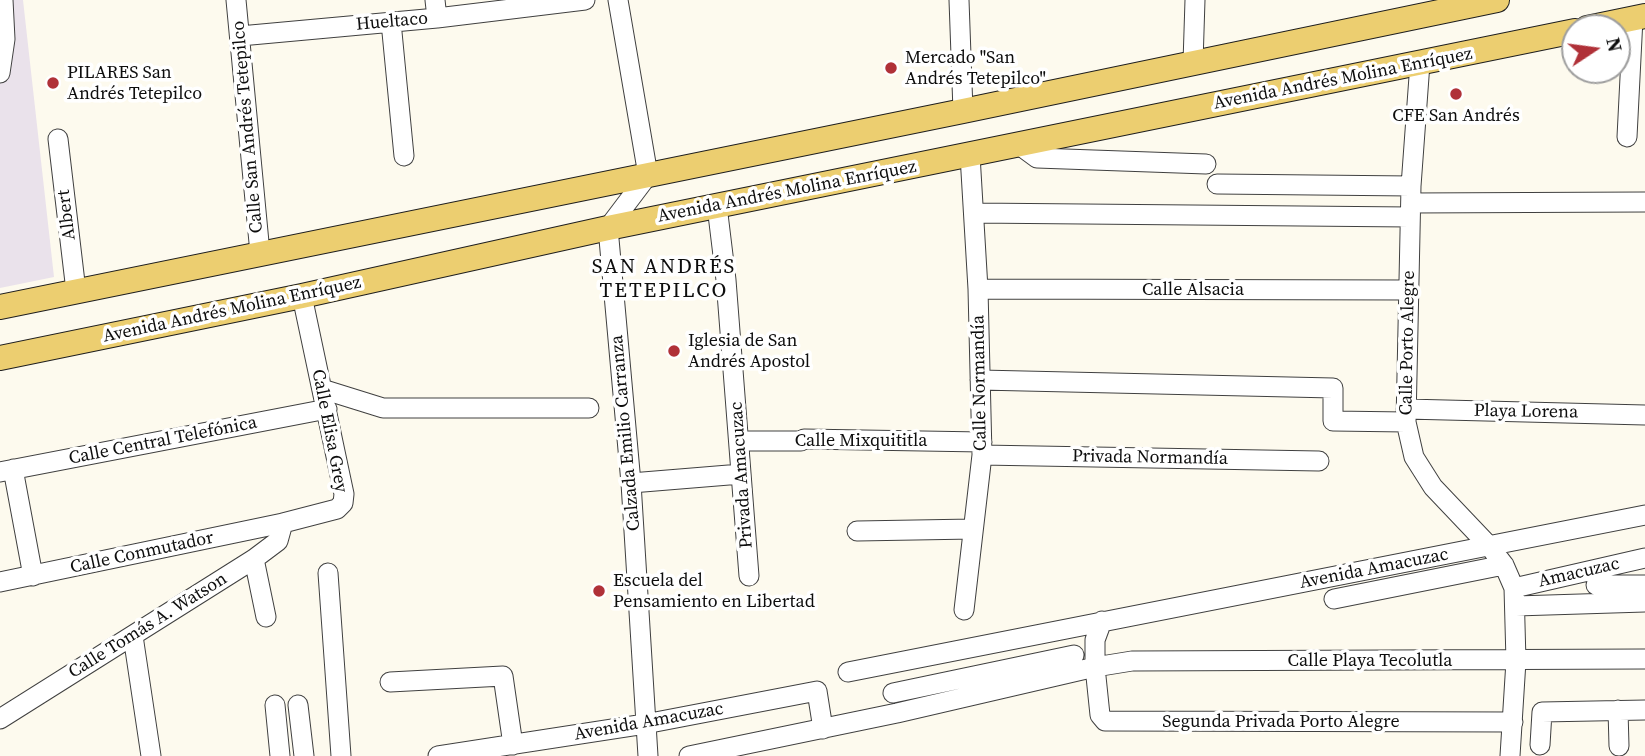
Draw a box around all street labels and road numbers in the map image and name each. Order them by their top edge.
street label: Hueltaco [355,8,429,36]
street label: Calle San Andrés Tetepilco [228,20,268,234]
street label: Avenida Andrés Molina Enríquez [1212,43,1474,115]
street label: Avenida Andrés Molina Enríquez [656,156,918,228]
street label: Albert [53,189,81,241]
street label: Calle Porto Alegre [1396,270,1420,416]
street label: Avenida Andrés Molina Enríquez [101,272,363,348]
street label: Calle Alsacia [1142,279,1244,301]
street label: Calle Normandía [968,315,992,451]
street label: Calzada Emilio Carranza [607,334,645,532]
street label: Calle Elisa Grey [306,367,352,495]
street label: Playa Lorena [1474,400,1578,424]
street label: Privada Amacuzac [726,401,758,549]
street label: Calle Central Telefónica [67,412,259,470]
street label: Calle Mixquititla [795,430,927,452]
street label: Privada Normandía [1072,446,1228,470]
street label: Calle Conmutador [68,527,216,579]
street label: Avenida Amacuzac [1298,544,1450,594]
street label: Amacuzac [1536,553,1622,593]
street label: Calle Tomás A. Watson [65,568,231,684]
street label: Calle Playa Tecolutla [1288,650,1452,672]
street label: Avenida Amacuzac [573,698,725,746]
street label: Segunda Privada Porto Alegre [1162,711,1400,733]

